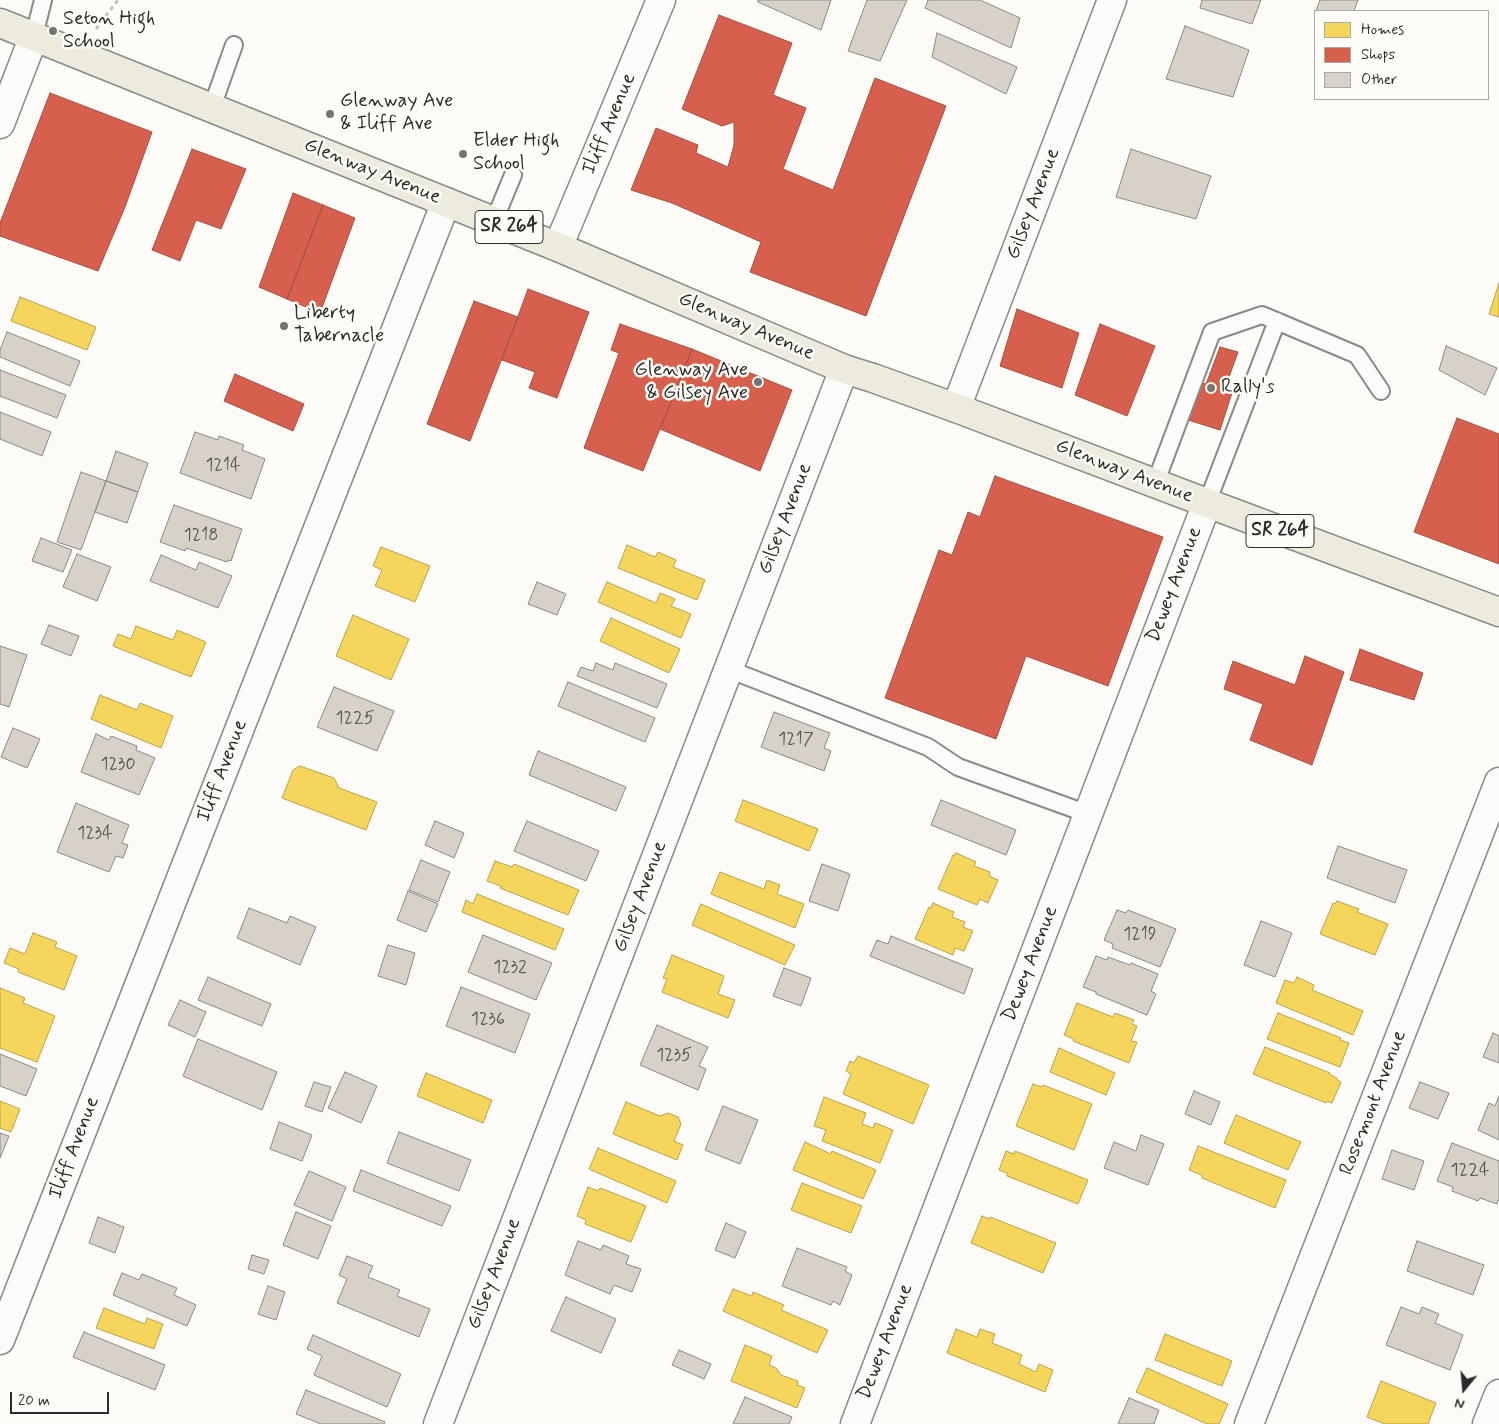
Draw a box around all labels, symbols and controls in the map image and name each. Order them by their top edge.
place label: Seton High School [63,8,155,55]
legend [1314,10,1489,100]
text: Homes [1361,20,1404,40]
marker: Seton High School [47,25,59,37]
text: Shops [1361,45,1395,65]
street label: Iliff Avenue [578,70,642,178]
text: Other [1361,70,1397,90]
place label: Glenway Ave & Iliff Ave [340,90,453,137]
marker: Glenway Ave & Iliff Ave [324,108,336,120]
place label: Elder High School [473,130,559,177]
street label: Glenway Avenue [300,134,444,210]
street label: Gilsey Avenue [1002,145,1066,263]
marker: Elder High School [457,148,469,160]
road number: SR 264 [475,210,543,243]
street label: Glenway Avenue [674,288,818,366]
place label: Liberty Tabernacle [294,302,384,349]
marker: Liberty Tabernacle [278,320,290,332]
place label: Glenway Ave & Gilsey Ave [635,359,748,406]
marker: Glenway Ave & Gilsey Ave [752,376,764,388]
place label: Rally's [1221,376,1274,400]
marker: Rally's [1205,382,1217,394]
street label: Glenway Avenue [1052,435,1196,509]
house number: 1214 [205,455,241,477]
street label: Gilsey Avenue [754,460,818,578]
road number: SR 264 [1246,514,1314,548]
street label: Dewey Avenue [1142,524,1208,646]
house number: 1218 [184,525,218,547]
house number: 1225 [335,708,375,730]
street label: Iliff Avenue [193,716,253,826]
house number: 1217 [778,729,814,751]
house number: 1230 [101,754,135,776]
house number: 1234 [77,823,113,845]
street label: Gilsey Avenue [609,838,673,956]
street label: Dewey Avenue [998,903,1064,1025]
house number: 1219 [1123,924,1157,946]
house number: 1232 [493,957,527,979]
house number: 1236 [471,1009,505,1031]
street label: Rosemont Avenue [1335,1027,1413,1179]
house number: 1235 [656,1045,692,1067]
street label: Iliff Avenue [45,1093,105,1203]
house number: 1224 [1451,1160,1489,1182]
street label: Gilsey Avenue [463,1215,527,1333]
street label: Dewey Avenue [853,1281,919,1403]
north arrow [1439,1364,1489,1414]
scale bar [12,1382,111,1414]
text: 20 m [18,1391,50,1411]
text: N [1453,1393,1467,1413]

